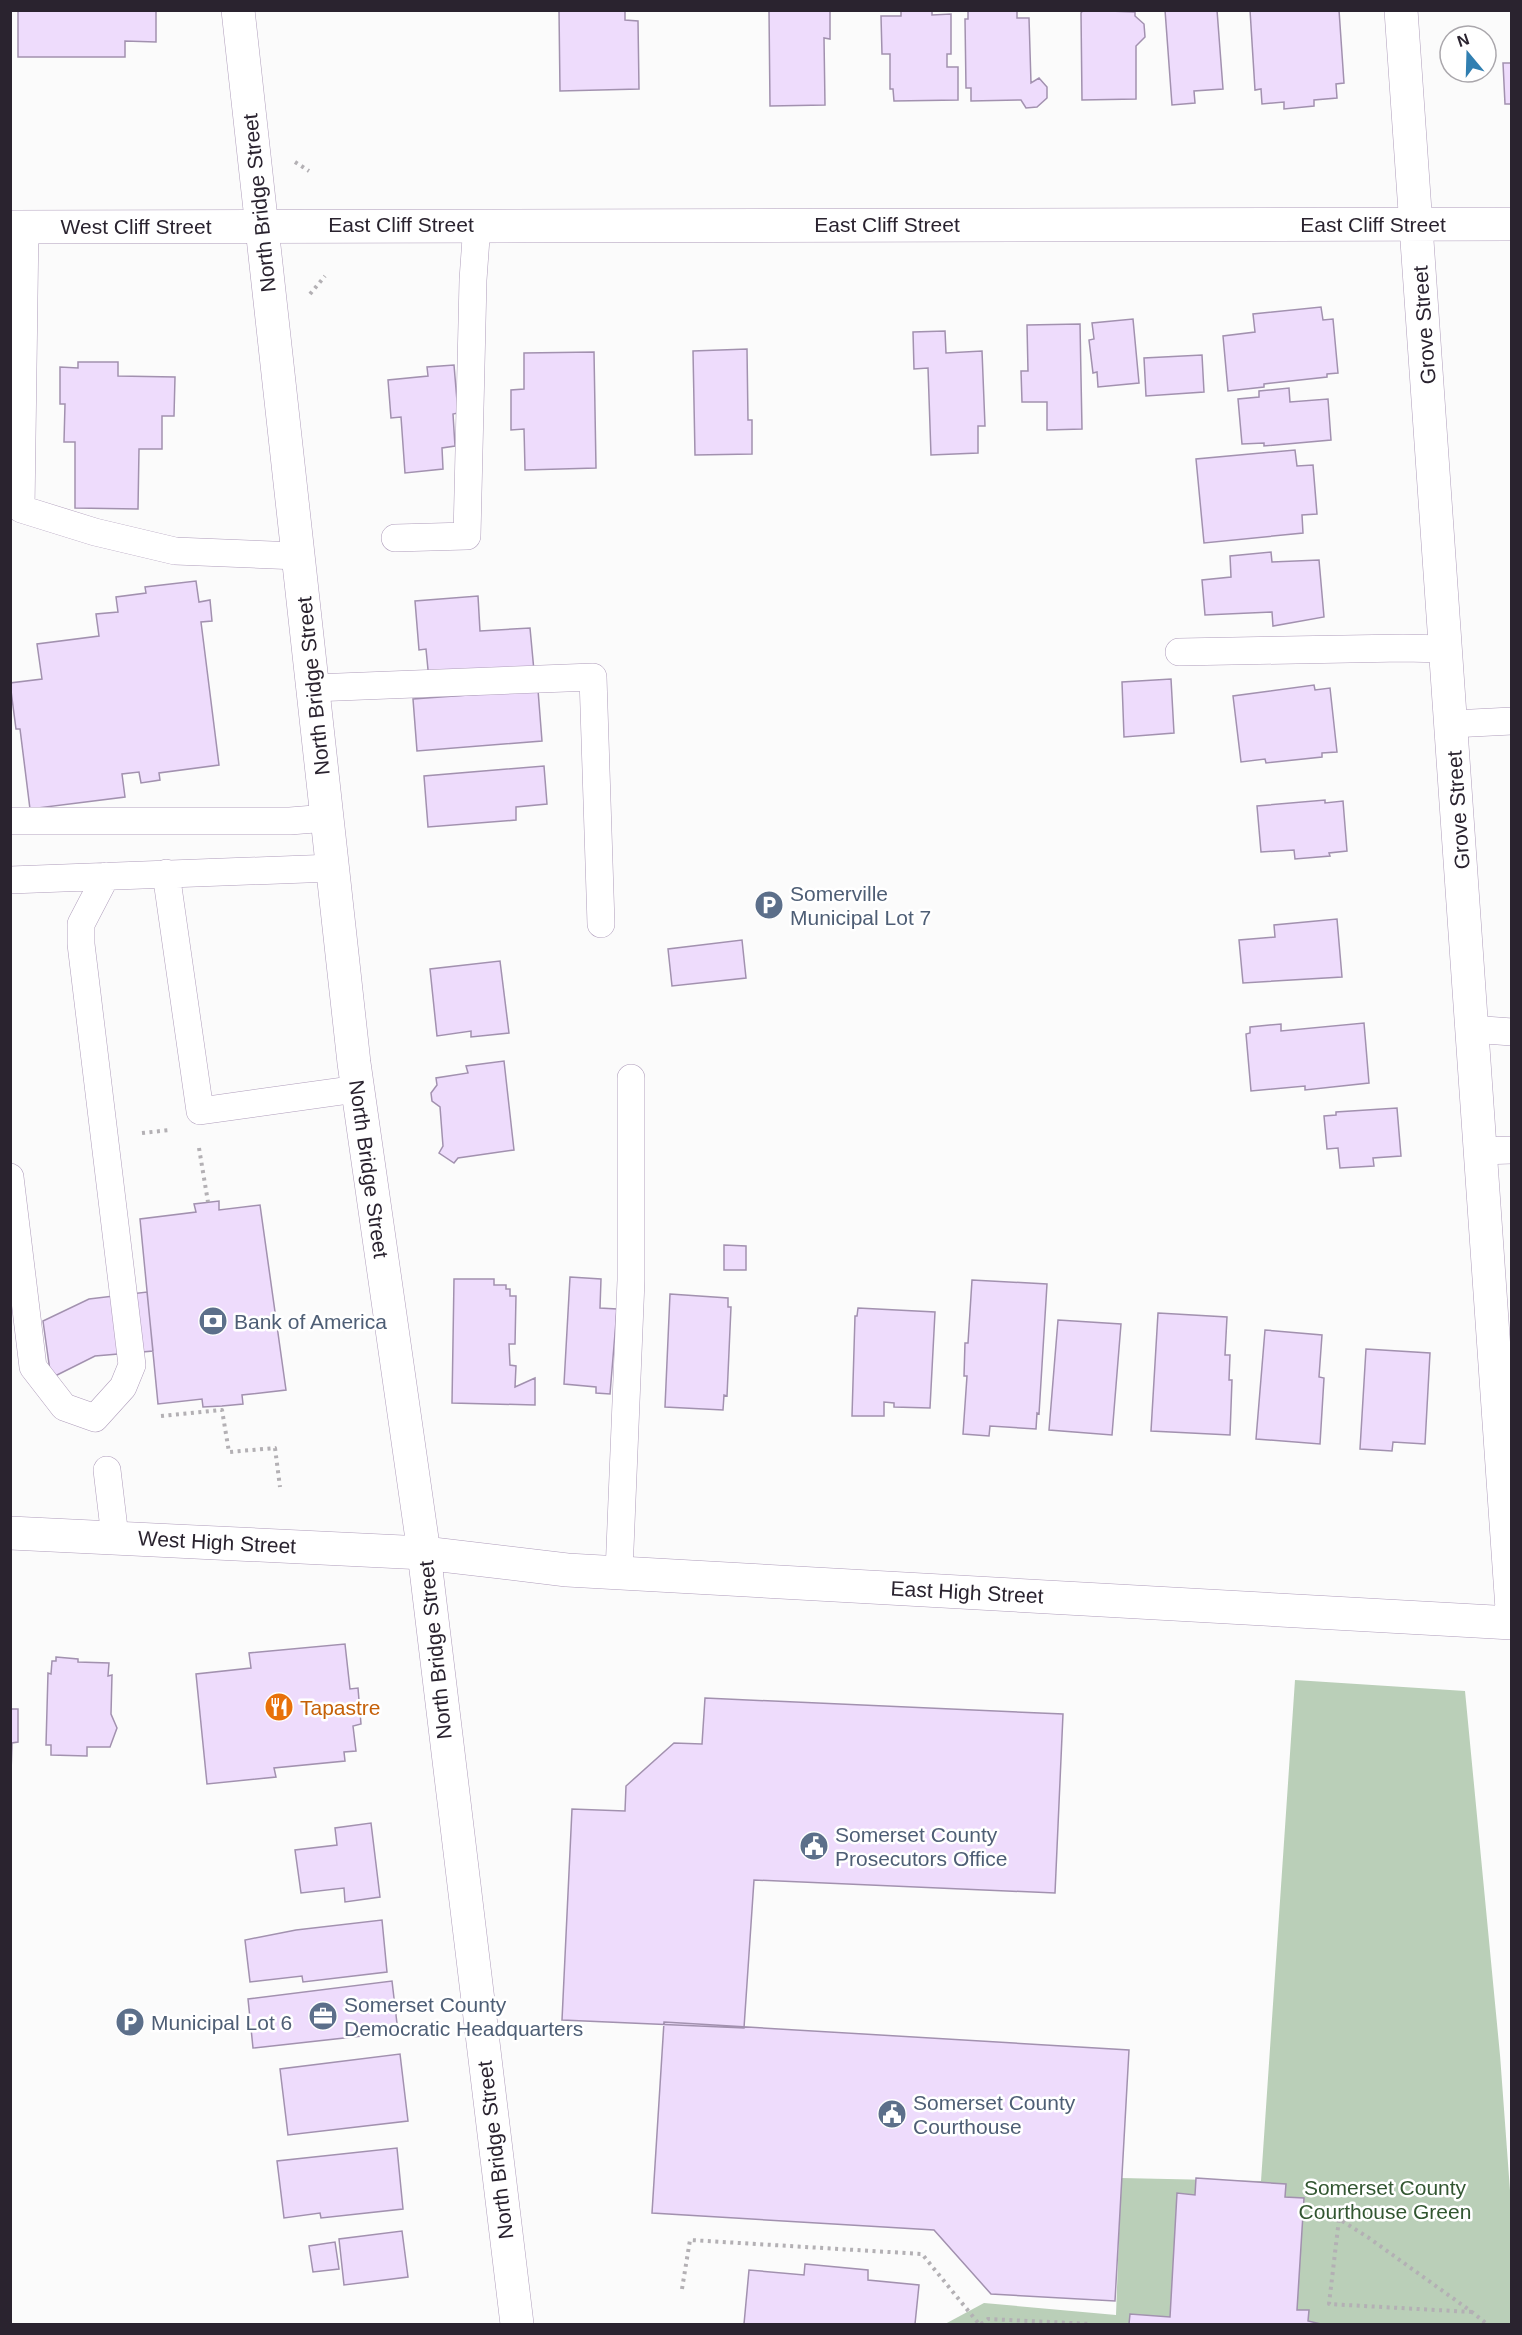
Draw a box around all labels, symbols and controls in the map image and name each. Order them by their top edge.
north arrow [1438,24,1498,84]
text: N [1455,30,1472,50]
street label: North Bridge Street [238,112,280,294]
street label: East Cliff Street [328,213,474,236]
street label: East Cliff Street [814,213,960,236]
street label: East Cliff Street [1300,213,1446,236]
street label: West Cliff Street [61,215,212,238]
street label: Grove Street [1408,265,1440,385]
street label: North Bridge Street [292,595,334,777]
street label: Grove Street [1442,750,1474,870]
place label: Somerville Municipal Lot 7 [790,882,931,929]
parking icon: Somerville Municipal Lot 7 [753,889,785,921]
street label: North Bridge Street [345,1078,393,1260]
bank icon: Bank of America [197,1305,229,1337]
place label: Bank of America [234,1310,387,1333]
street label: West High Street [137,1526,297,1558]
street label: North Bridge Street [414,1559,456,1741]
street label: East High Street [890,1577,1044,1607]
restaurant icon: Tapastre [263,1691,295,1723]
place label: Tapastre [300,1696,381,1719]
place label: Somerset County Prosecutors Office [835,1823,1007,1870]
public building icon: Somerset County Prosecutors Office [798,1830,830,1862]
place label: Somerset County Democratic Headquarters [344,1993,583,2040]
office icon: Somerset County Democratic Headquarters [307,2000,339,2032]
parking icon: Municipal Lot 6 [114,2006,146,2038]
place label: Municipal Lot 6 [151,2011,292,2034]
street label: North Bridge Street [473,2059,517,2241]
place label: Somerset County Courthouse [913,2091,1076,2138]
public building icon: Somerset County Courthouse [876,2098,908,2130]
park label: Somerset County Courthouse Green [1299,2176,1471,2223]

